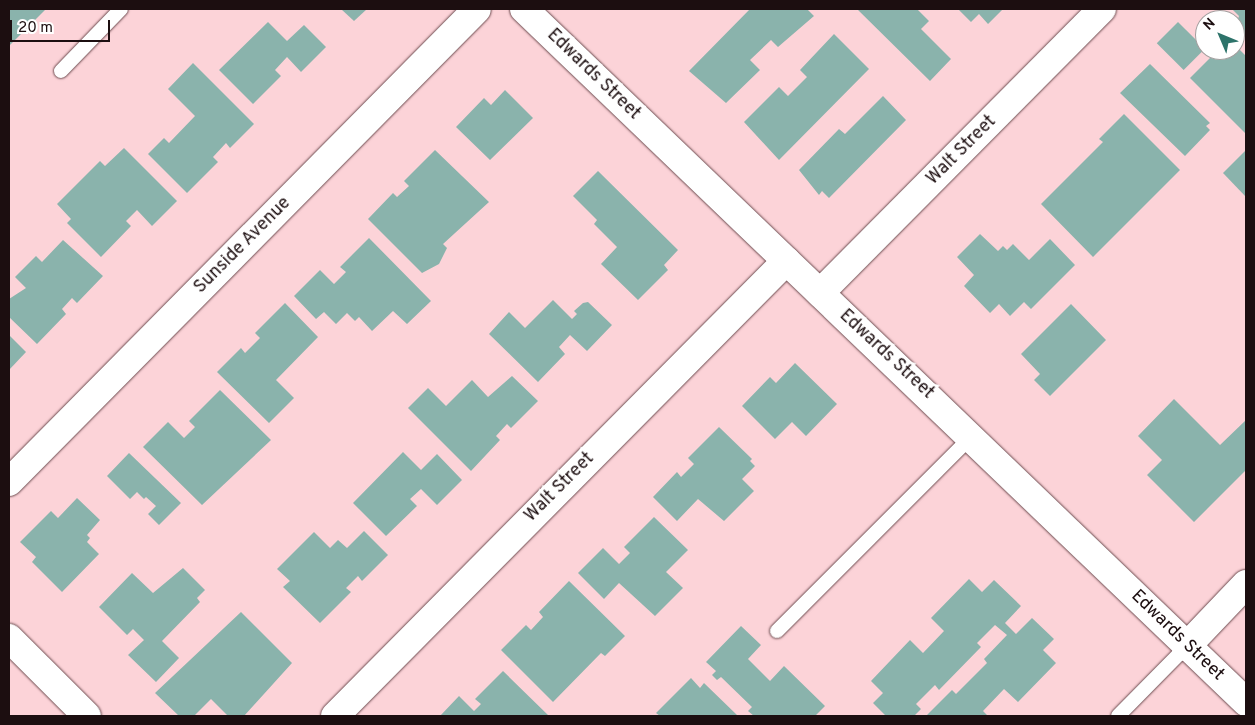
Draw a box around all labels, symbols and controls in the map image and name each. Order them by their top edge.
scale bar [12,10,112,42]
north arrow [1195,10,1245,60]
text: N [1200,15,1219,34]
text: 20 m [18,19,53,38]
street label: Edwards Street [542,25,644,125]
street label: Walt Street [923,112,1001,190]
street label: Sunside Avenue [190,193,296,299]
street label: Edwards Street [834,306,938,404]
street label: Walt Street [521,449,599,527]
street label: Edwards Street [1126,586,1228,686]

